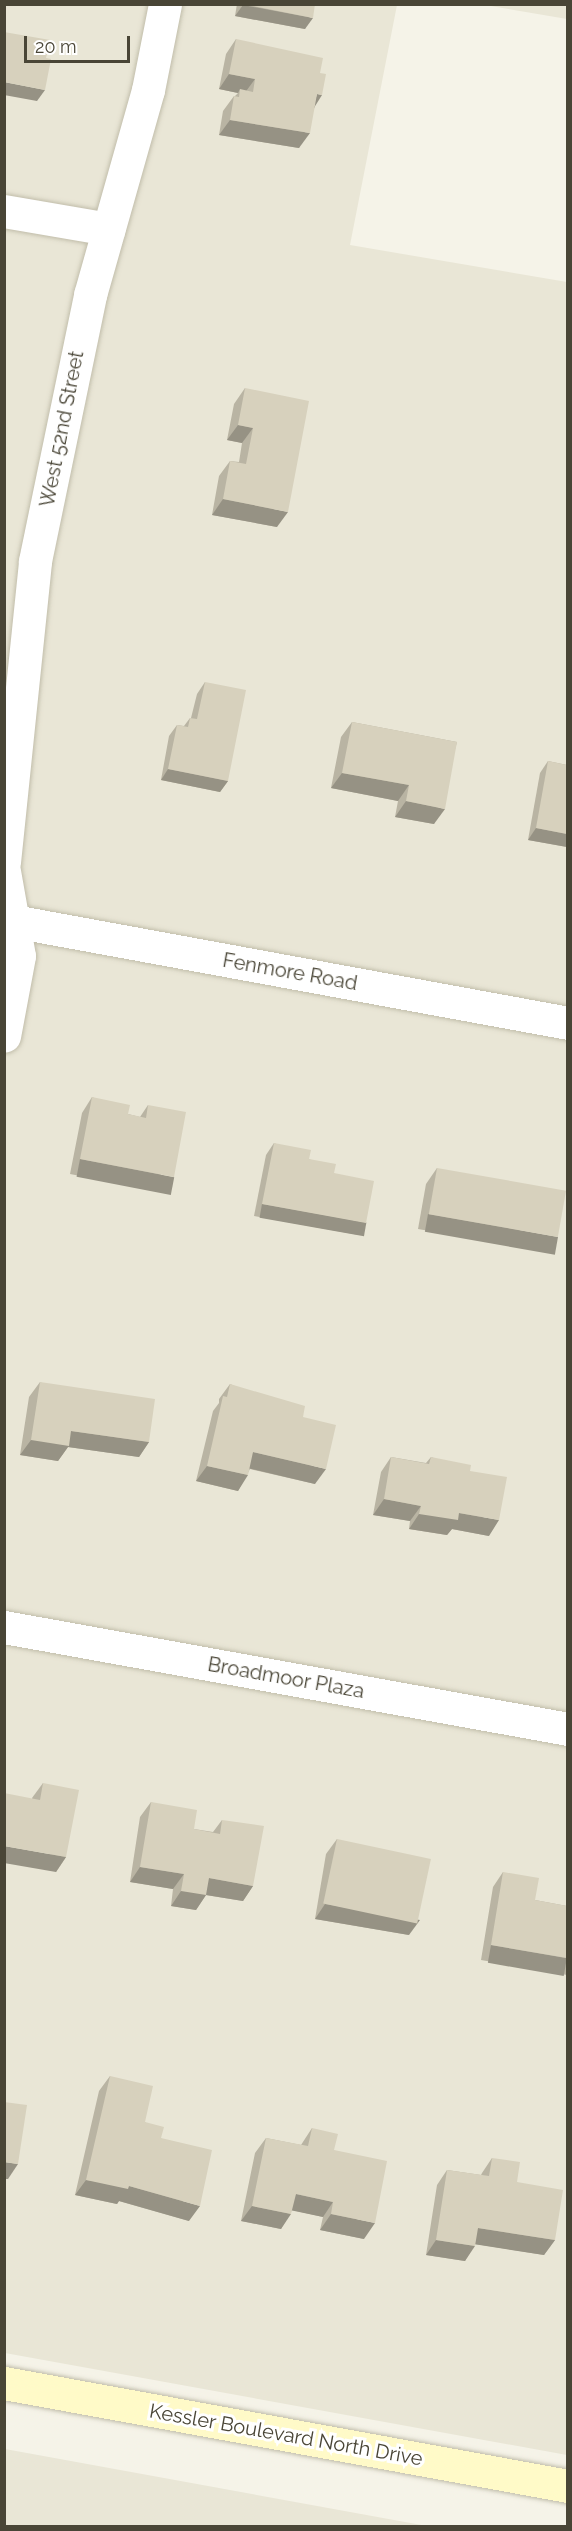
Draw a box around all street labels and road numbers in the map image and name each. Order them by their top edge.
street label: West 52nd Street [35,349,89,509]
street label: Fenmore Road [221,948,359,996]
street label: Broadmoor Plaza [206,1652,366,1704]
street label: Kessler Boulevard North Drive [147,2399,425,2471]

